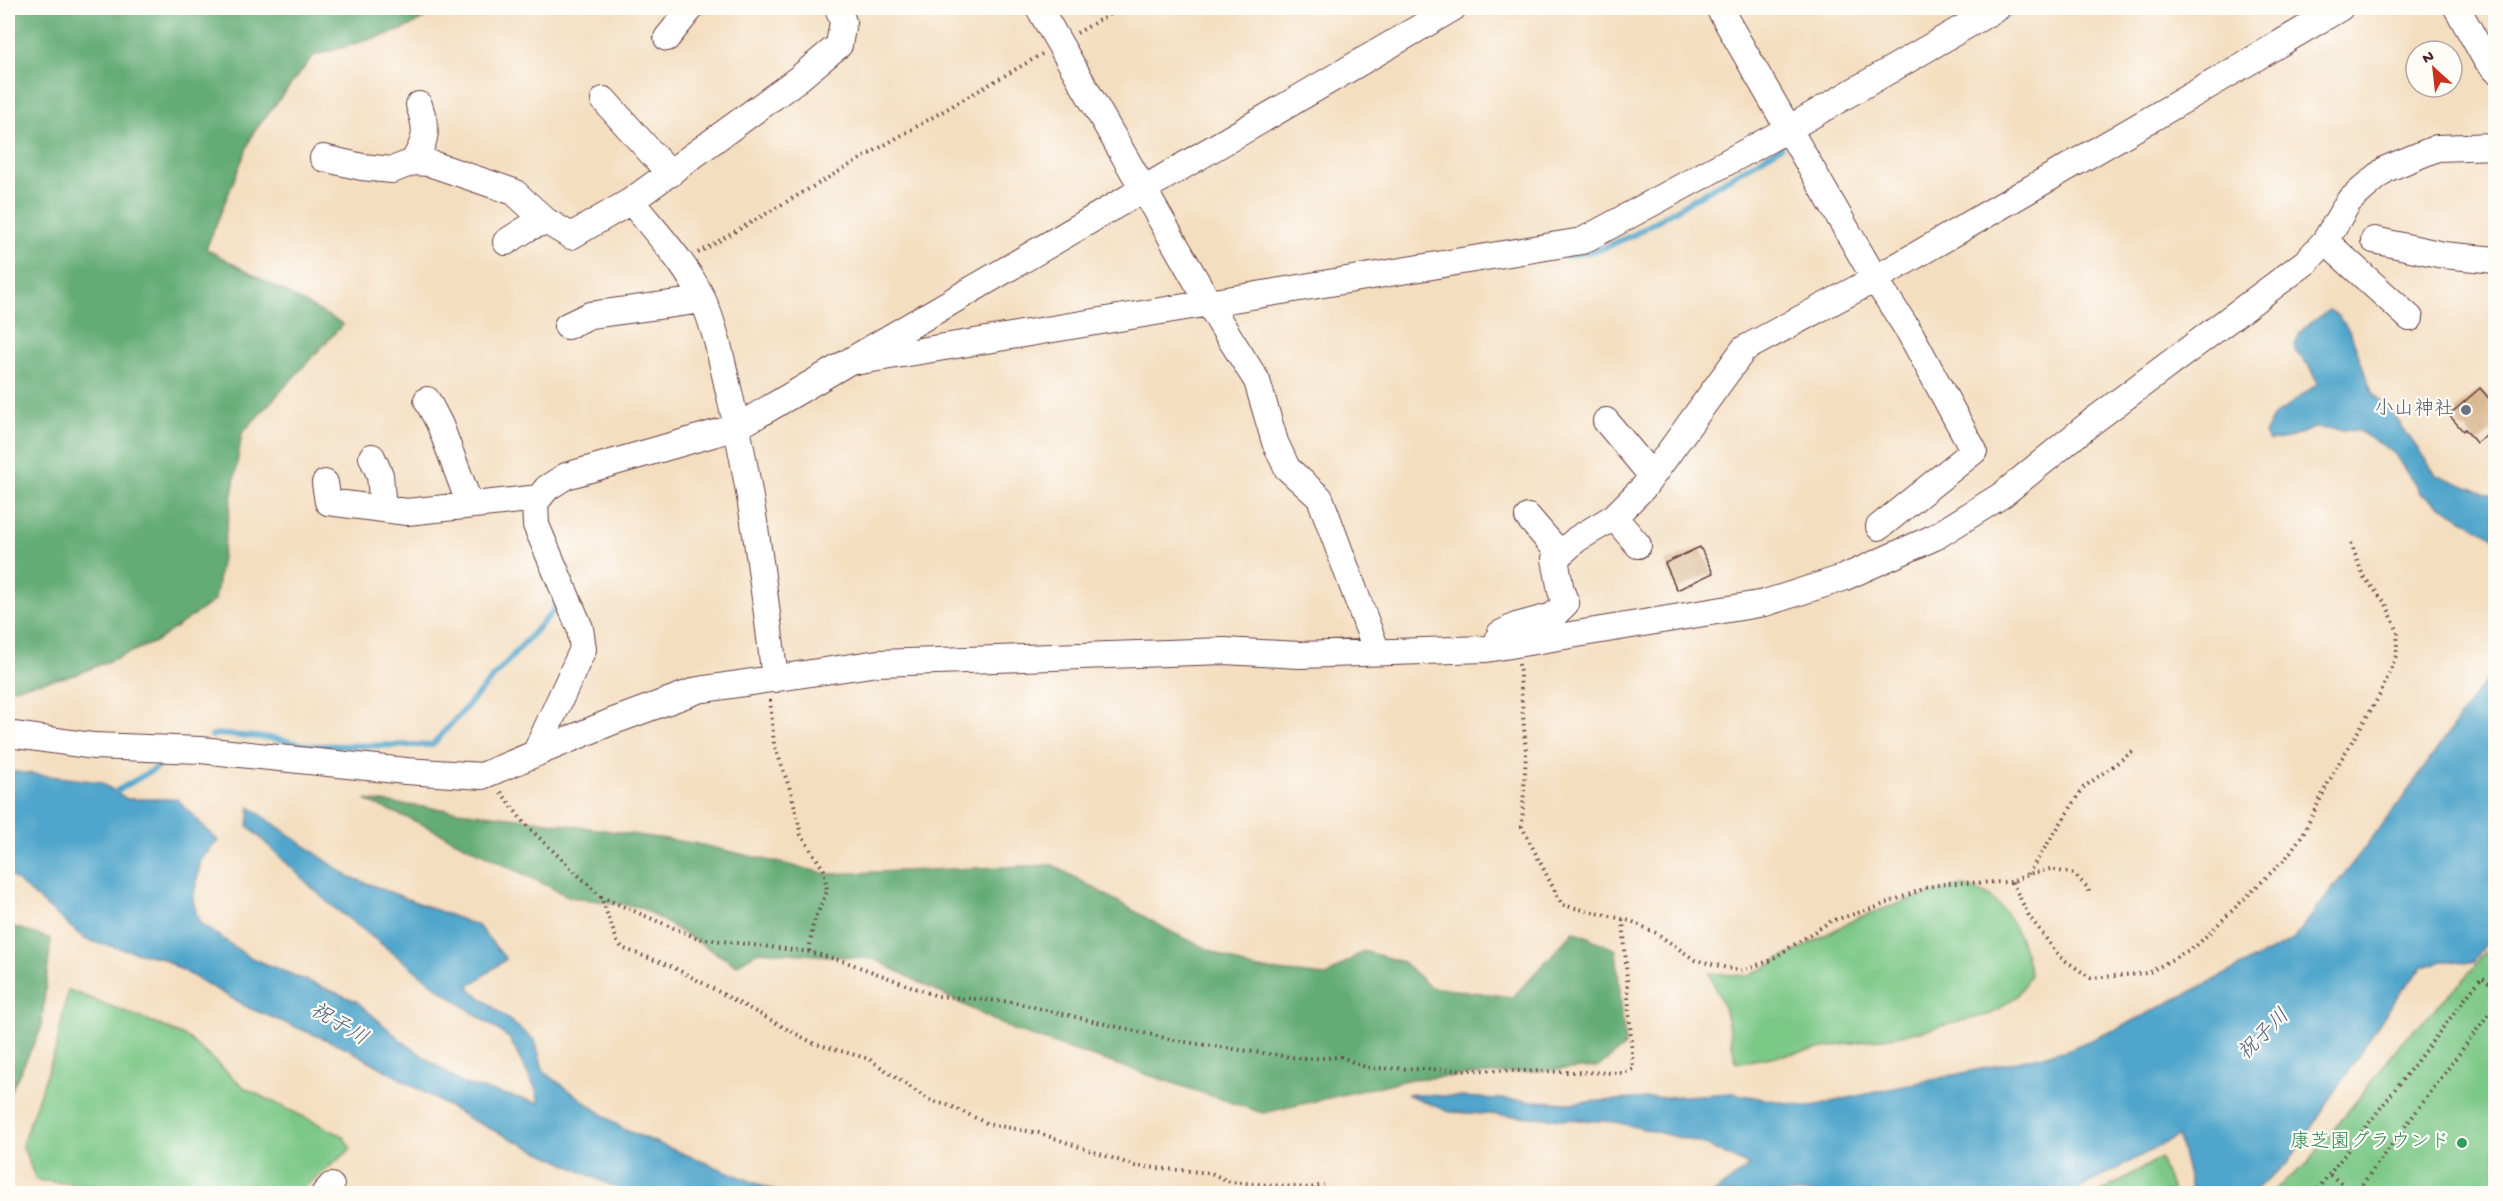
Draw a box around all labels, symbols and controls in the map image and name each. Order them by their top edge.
north arrow [2404,39,2464,99]
text: N [2420,48,2438,70]
place label: 小山神社 [2374,397,2454,422]
marker: 小山神社 [2459,403,2473,417]
water label: 祝子川 [305,998,372,1053]
water label: 祝子川 [2233,1004,2296,1067]
place label: 康芝園グラウンド [2290,1130,2450,1155]
marker: 康芝園グラウンド [2455,1136,2469,1150]

